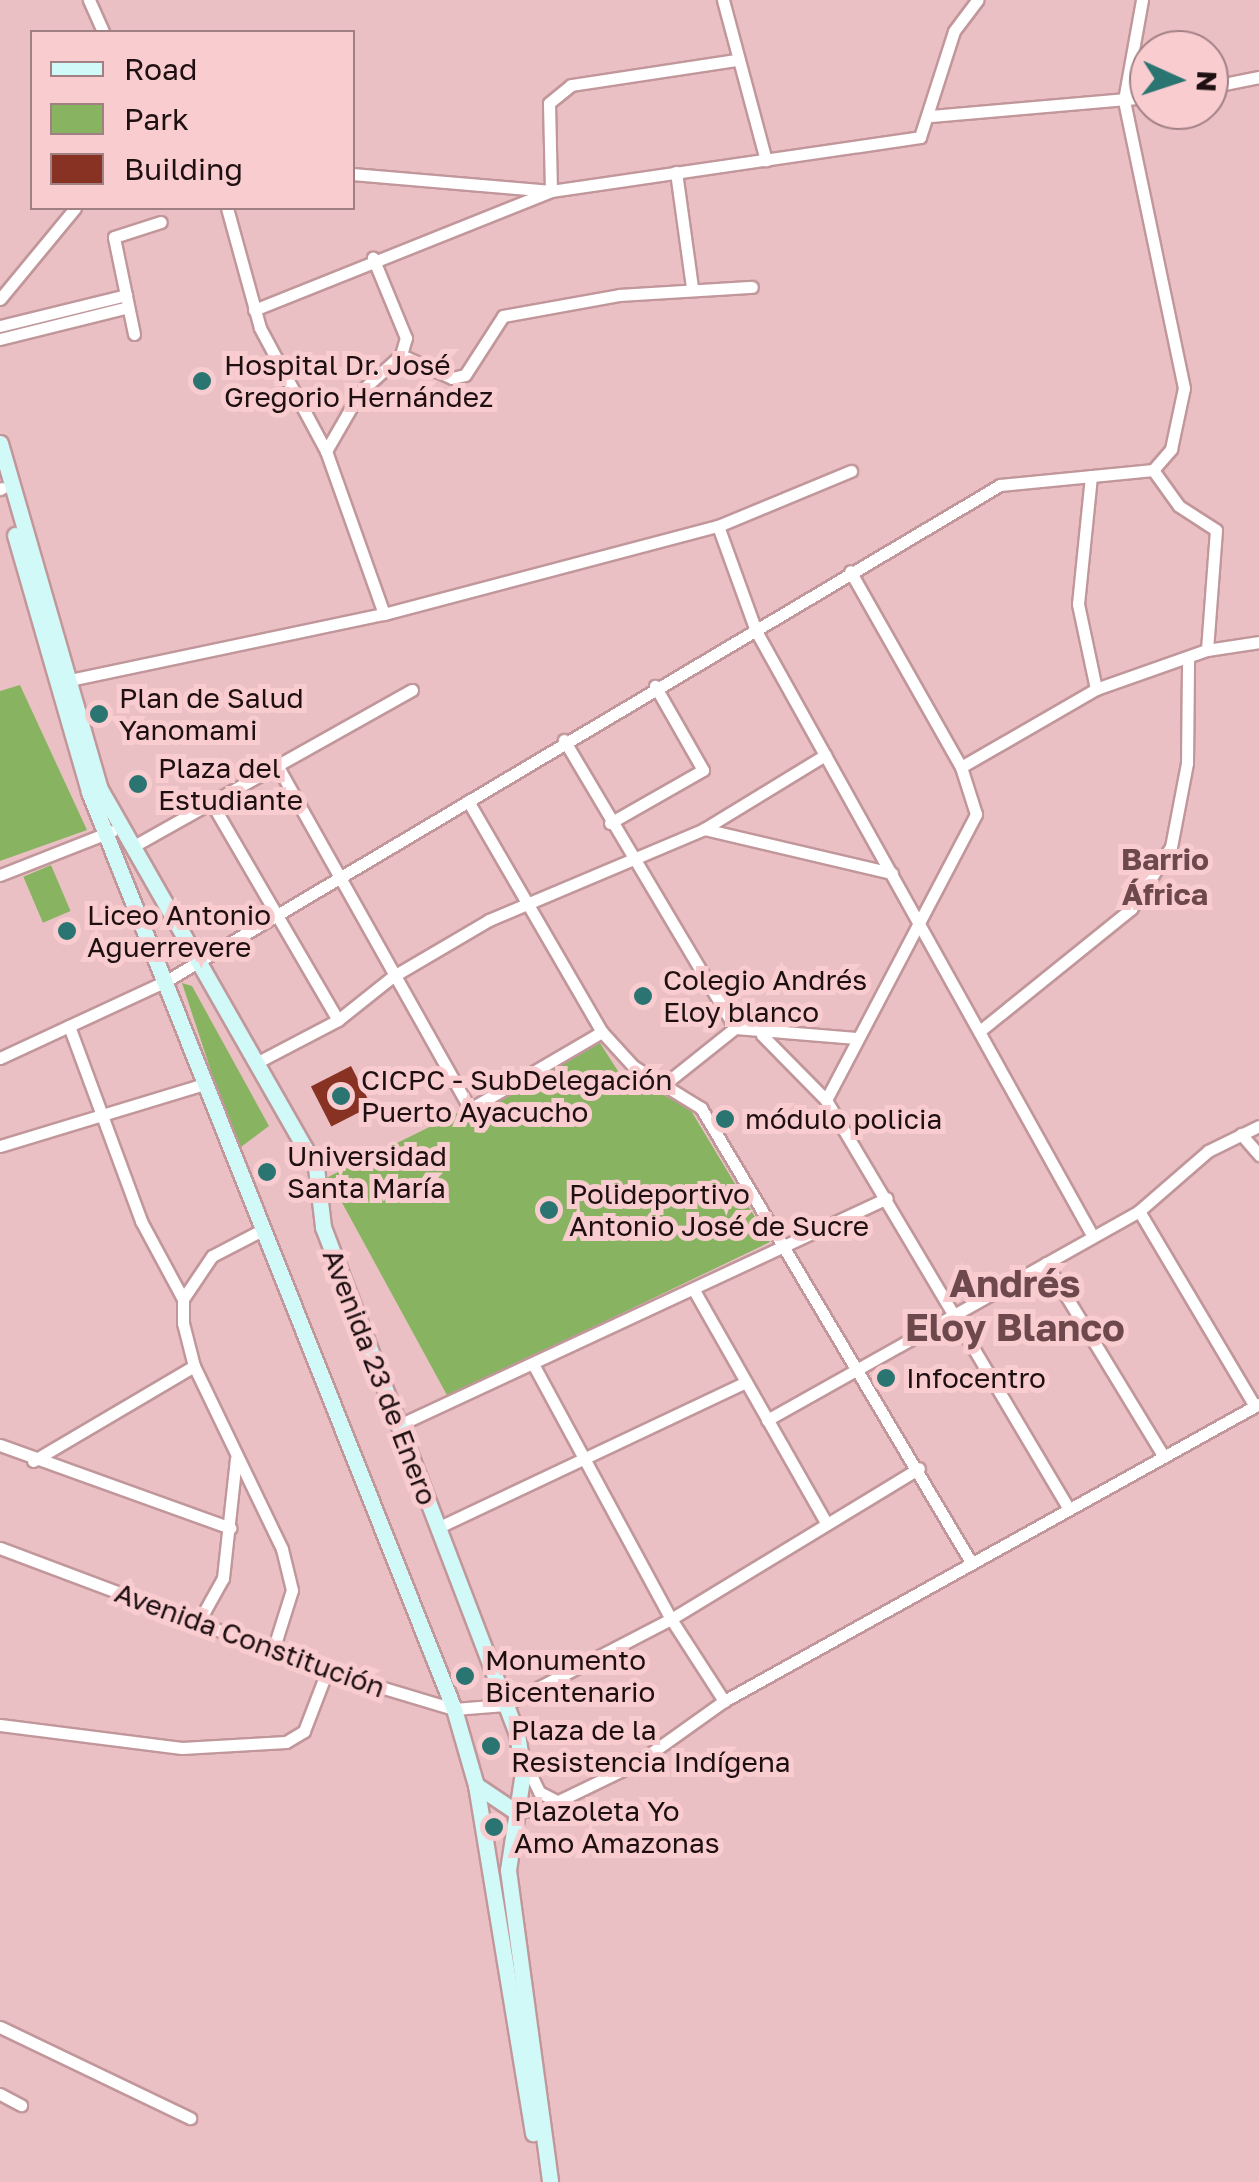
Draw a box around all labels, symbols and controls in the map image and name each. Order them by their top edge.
legend [30,30,355,210]
north arrow [1129,30,1229,130]
text: Road [124,51,198,87]
text: N [1190,70,1224,93]
text: Park [124,101,189,137]
text: Building [124,151,243,187]
place label: Hospital Dr. José Gregorio Hernández [224,348,493,414]
marker: Hospital Dr. José Gregorio Hernández [189,368,215,394]
place label: Plan de Salud Yanomami [119,681,304,747]
marker: Plan de Salud Yanomami [88,703,110,725]
place label: Plaza del Estudiante [158,751,303,817]
marker: Plaza del Estudiante [127,773,149,795]
district label: Barrio África [1121,841,1209,912]
place label: Liceo Antonio Aguerrevere [87,898,271,964]
marker: Liceo Antonio Aguerrevere [56,920,78,942]
place label: Colegio Andrés Eloy blanco [663,963,867,1029]
marker: Colegio Andrés Eloy blanco [632,985,654,1007]
place label: CICPC - SubDelegación Puerto Ayacucho [361,1063,673,1129]
marker: CICPC - SubDelegación Puerto Ayacucho [330,1085,352,1107]
place label: módulo policia [745,1102,942,1136]
marker: módulo policia [714,1108,736,1130]
place label: Universidad Santa María [287,1139,447,1205]
marker: Universidad Santa María [256,1161,278,1183]
place label: Polideportivo Antonio José de Sucre [569,1177,869,1243]
marker: Polideportivo Antonio José de Sucre [538,1199,560,1221]
street label: Avenida 23 de Enero [316,1244,444,1510]
district label: Andrés Eloy Blanco [905,1260,1125,1350]
place label: Infocentro [906,1361,1046,1395]
marker: Infocentro [875,1367,897,1389]
street label: Avenida Constitución [110,1576,390,1704]
place label: Monumento Bicentenario [485,1643,655,1709]
marker: Monumento Bicentenario [454,1665,476,1687]
place label: Plaza de la Resistencia Indígena [511,1713,791,1779]
marker: Plaza de la Resistencia Indígena [480,1735,502,1757]
place label: Plazoleta Yo Amo Amazonas [514,1794,720,1860]
marker: Plazoleta Yo Amo Amazonas [483,1816,505,1838]

